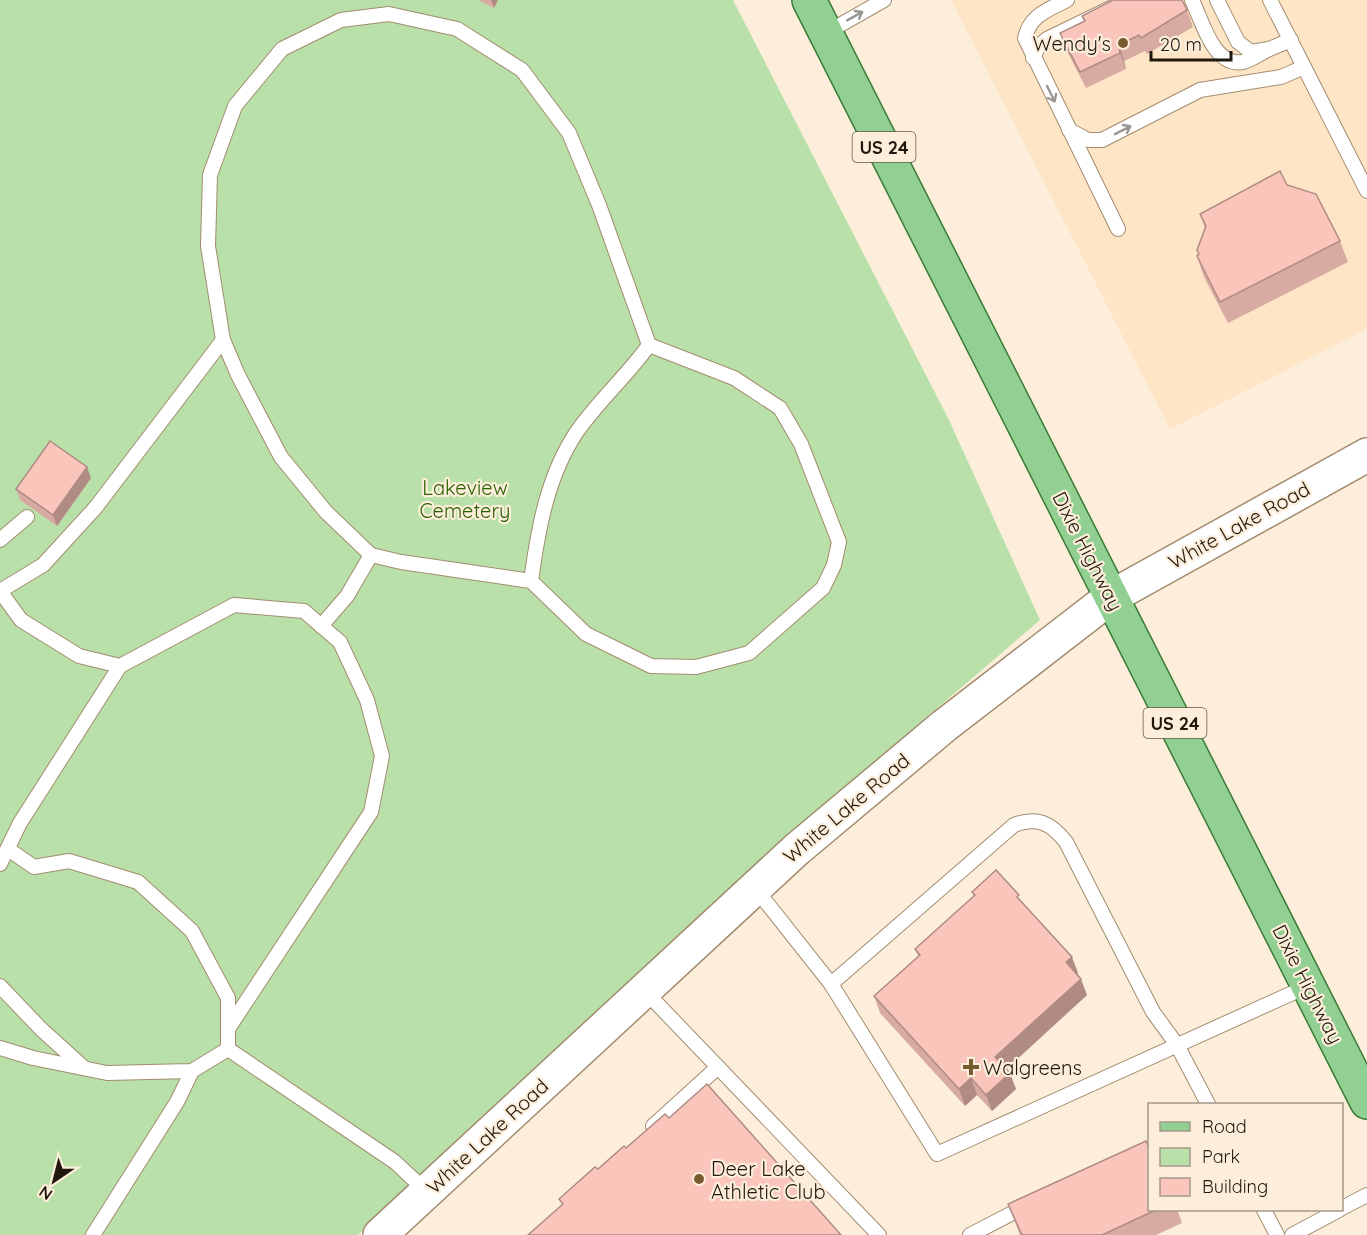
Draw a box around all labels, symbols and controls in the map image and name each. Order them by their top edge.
one-way arrow [846,10,863,22]
scale bar [1151,24,1230,62]
place label: Wendy's [1032,31,1111,56]
text: 20 m [1160,33,1202,56]
marker: Wendy's [1116,36,1130,50]
one-way arrow [1045,85,1057,102]
one-way arrow [1113,123,1131,135]
road number: US 24 [852,132,916,162]
park label: Lakeview Cemetery [420,475,510,523]
street label: White Lake Road [1164,476,1314,574]
street label: Dixie Highway [1047,487,1129,615]
road number: US 24 [1144,708,1206,738]
street label: White Lake Road [778,748,914,868]
street label: Dixie Highway [1267,920,1349,1048]
place label: Walgreens [983,1055,1082,1080]
marker: Walgreens [964,1060,978,1074]
street label: White Lake Road [421,1073,553,1199]
legend [1148,1103,1343,1211]
text: Road [1202,1115,1247,1138]
text: Park [1202,1145,1240,1168]
north arrow [24,1151,84,1211]
place label: Deer Lake Athletic Club [711,1156,826,1204]
marker: Deer Lake Athletic Club [692,1172,706,1186]
text: Building [1202,1175,1268,1198]
text: N [35,1182,56,1205]

